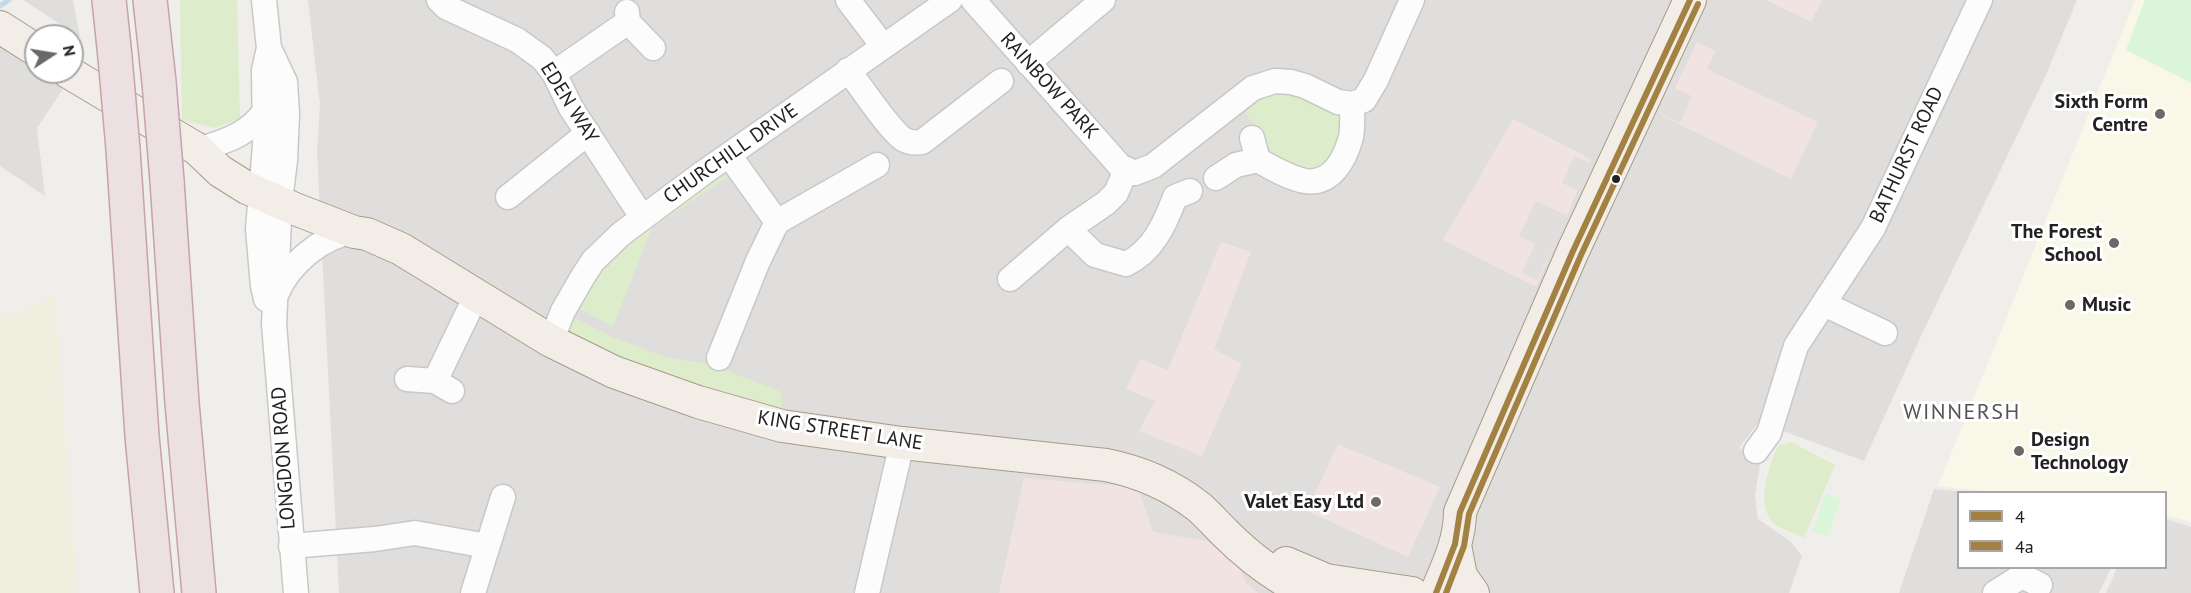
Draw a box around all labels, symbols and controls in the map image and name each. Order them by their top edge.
north arrow [24,24,84,84]
street label: RAINBOW PARK [995,28,1103,144]
text: N [59,43,81,58]
street label: EDEN WAY [535,58,603,148]
street label: BATHURST ROAD [1865,83,1949,227]
place label: Sixth Form Centre [2055,90,2148,137]
street label: CHURCHILL DRIVE [659,99,803,209]
marker: Sixth Form Centre [2153,107,2167,121]
unlabelled marker [1610,173,1622,185]
place label: The Forest School [2011,220,2102,267]
marker: The Forest School [2107,236,2121,250]
place label: Music [2082,293,2131,317]
marker: Music [2063,298,2077,312]
street label: LONGDON ROAD [267,386,301,530]
district label: WINNERSH [1903,400,2021,426]
street label: KING STREET LANE [756,406,924,456]
place label: Design Technology [2031,428,2128,475]
marker: Design Technology [2012,444,2026,458]
place label: Valet Easy Ltd [1244,490,1364,514]
legend [1957,491,2167,569]
marker: Valet Easy Ltd [1369,495,1383,509]
text: 4 [2015,505,2025,528]
text: 4a [2015,535,2034,558]

